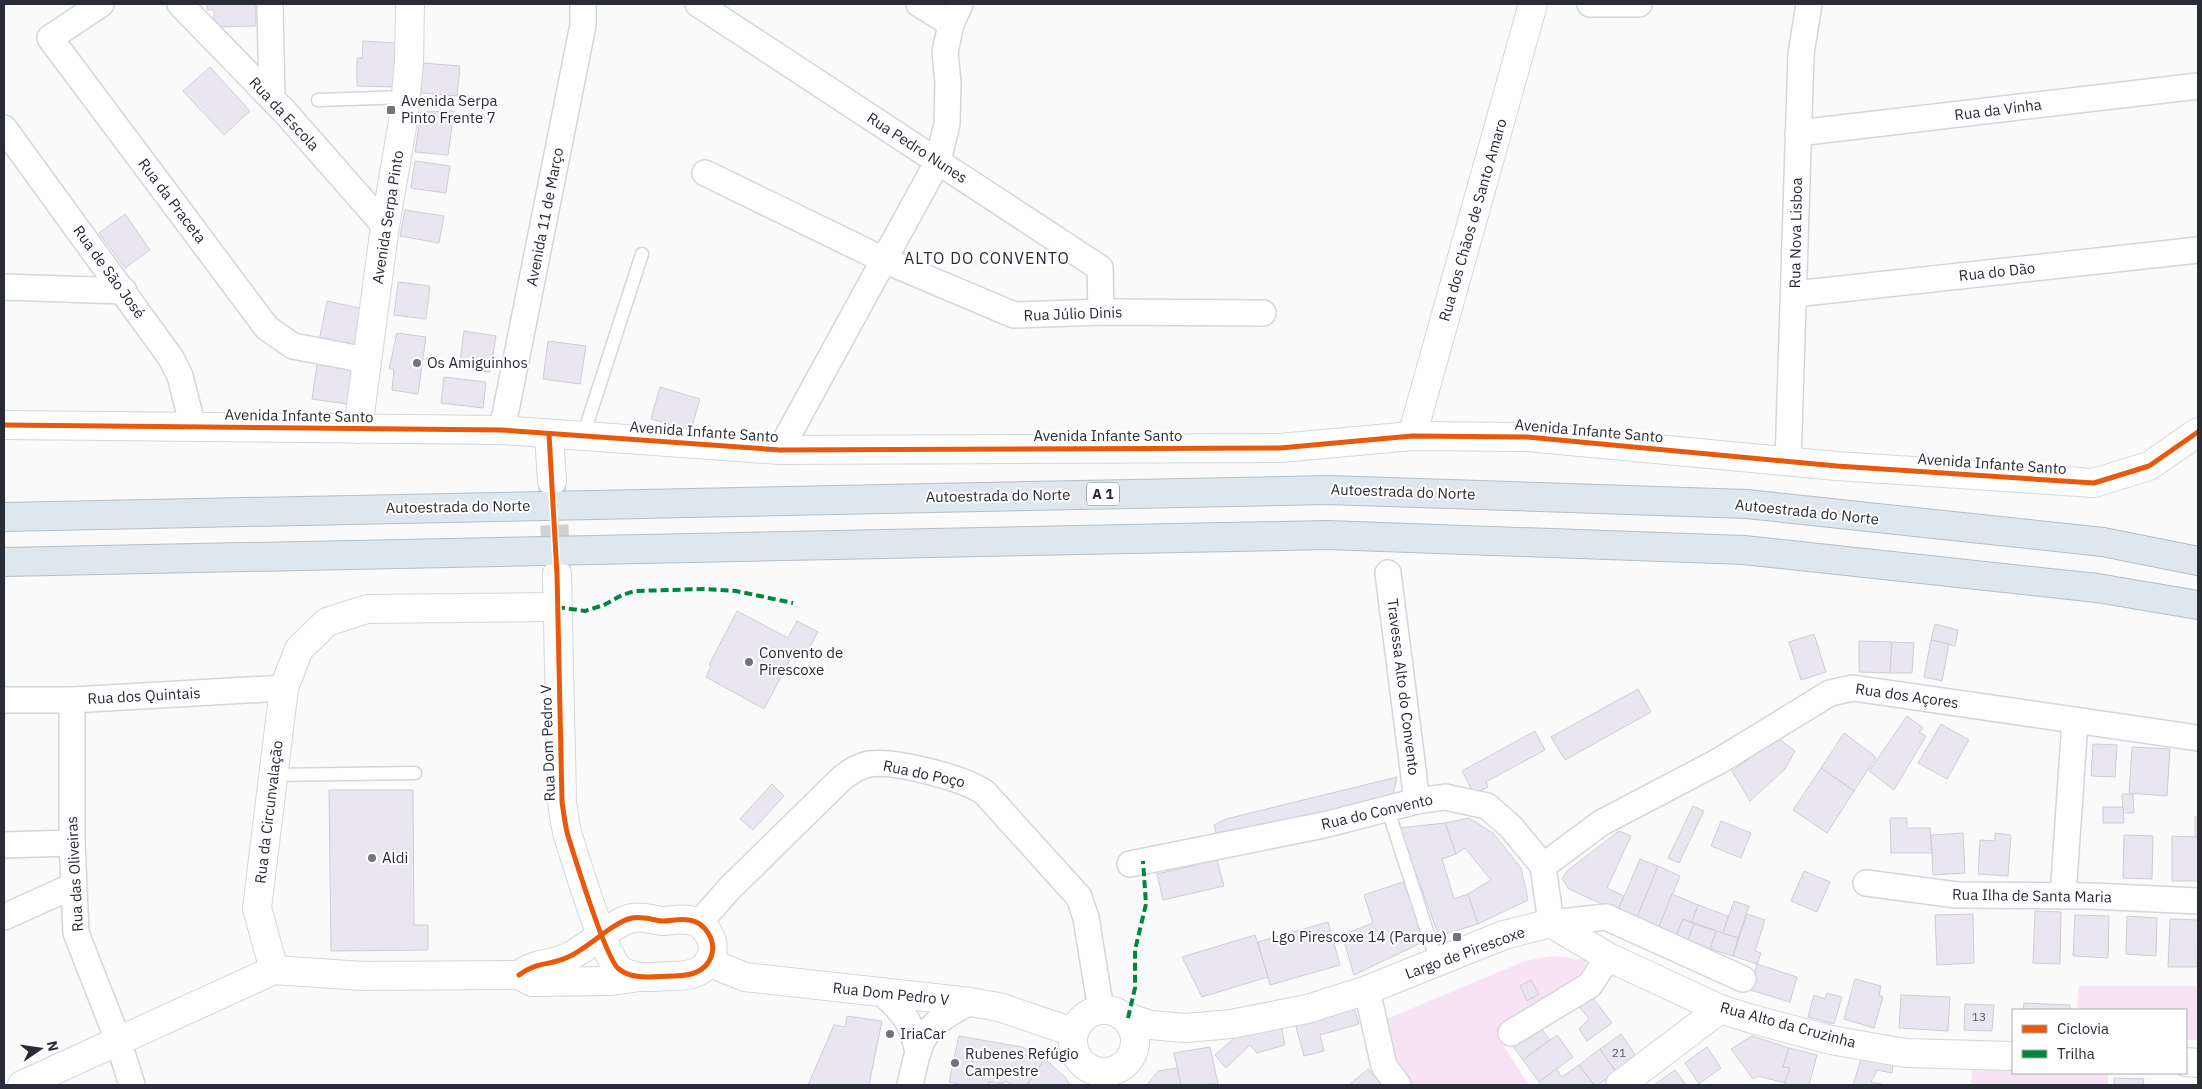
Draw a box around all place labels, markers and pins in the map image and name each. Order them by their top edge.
place label: Avenida Serpa Pinto Frente 7 [401,91,498,127]
marker: Avenida Serpa Pinto Frente 7 [385,104,397,116]
place label: Os Amiguinhos [427,353,528,372]
marker: Os Amiguinhos [411,357,423,369]
place label: Convento de Pirescoxe [759,643,843,679]
marker: Convento de Pirescoxe [743,656,755,668]
place label: Aldi [382,848,408,867]
marker: Aldi [366,852,378,864]
place label: Lgo Pirescoxe 14 (Parque) [1272,927,1447,946]
marker: Lgo Pirescoxe 14 (Parque) [1451,931,1463,943]
place label: IriaCar [900,1024,947,1043]
marker: IriaCar [884,1028,896,1040]
place label: Rubenes Refúgio Campestre [965,1044,1079,1080]
marker: Rubenes Refúgio Campestre [949,1057,961,1069]

